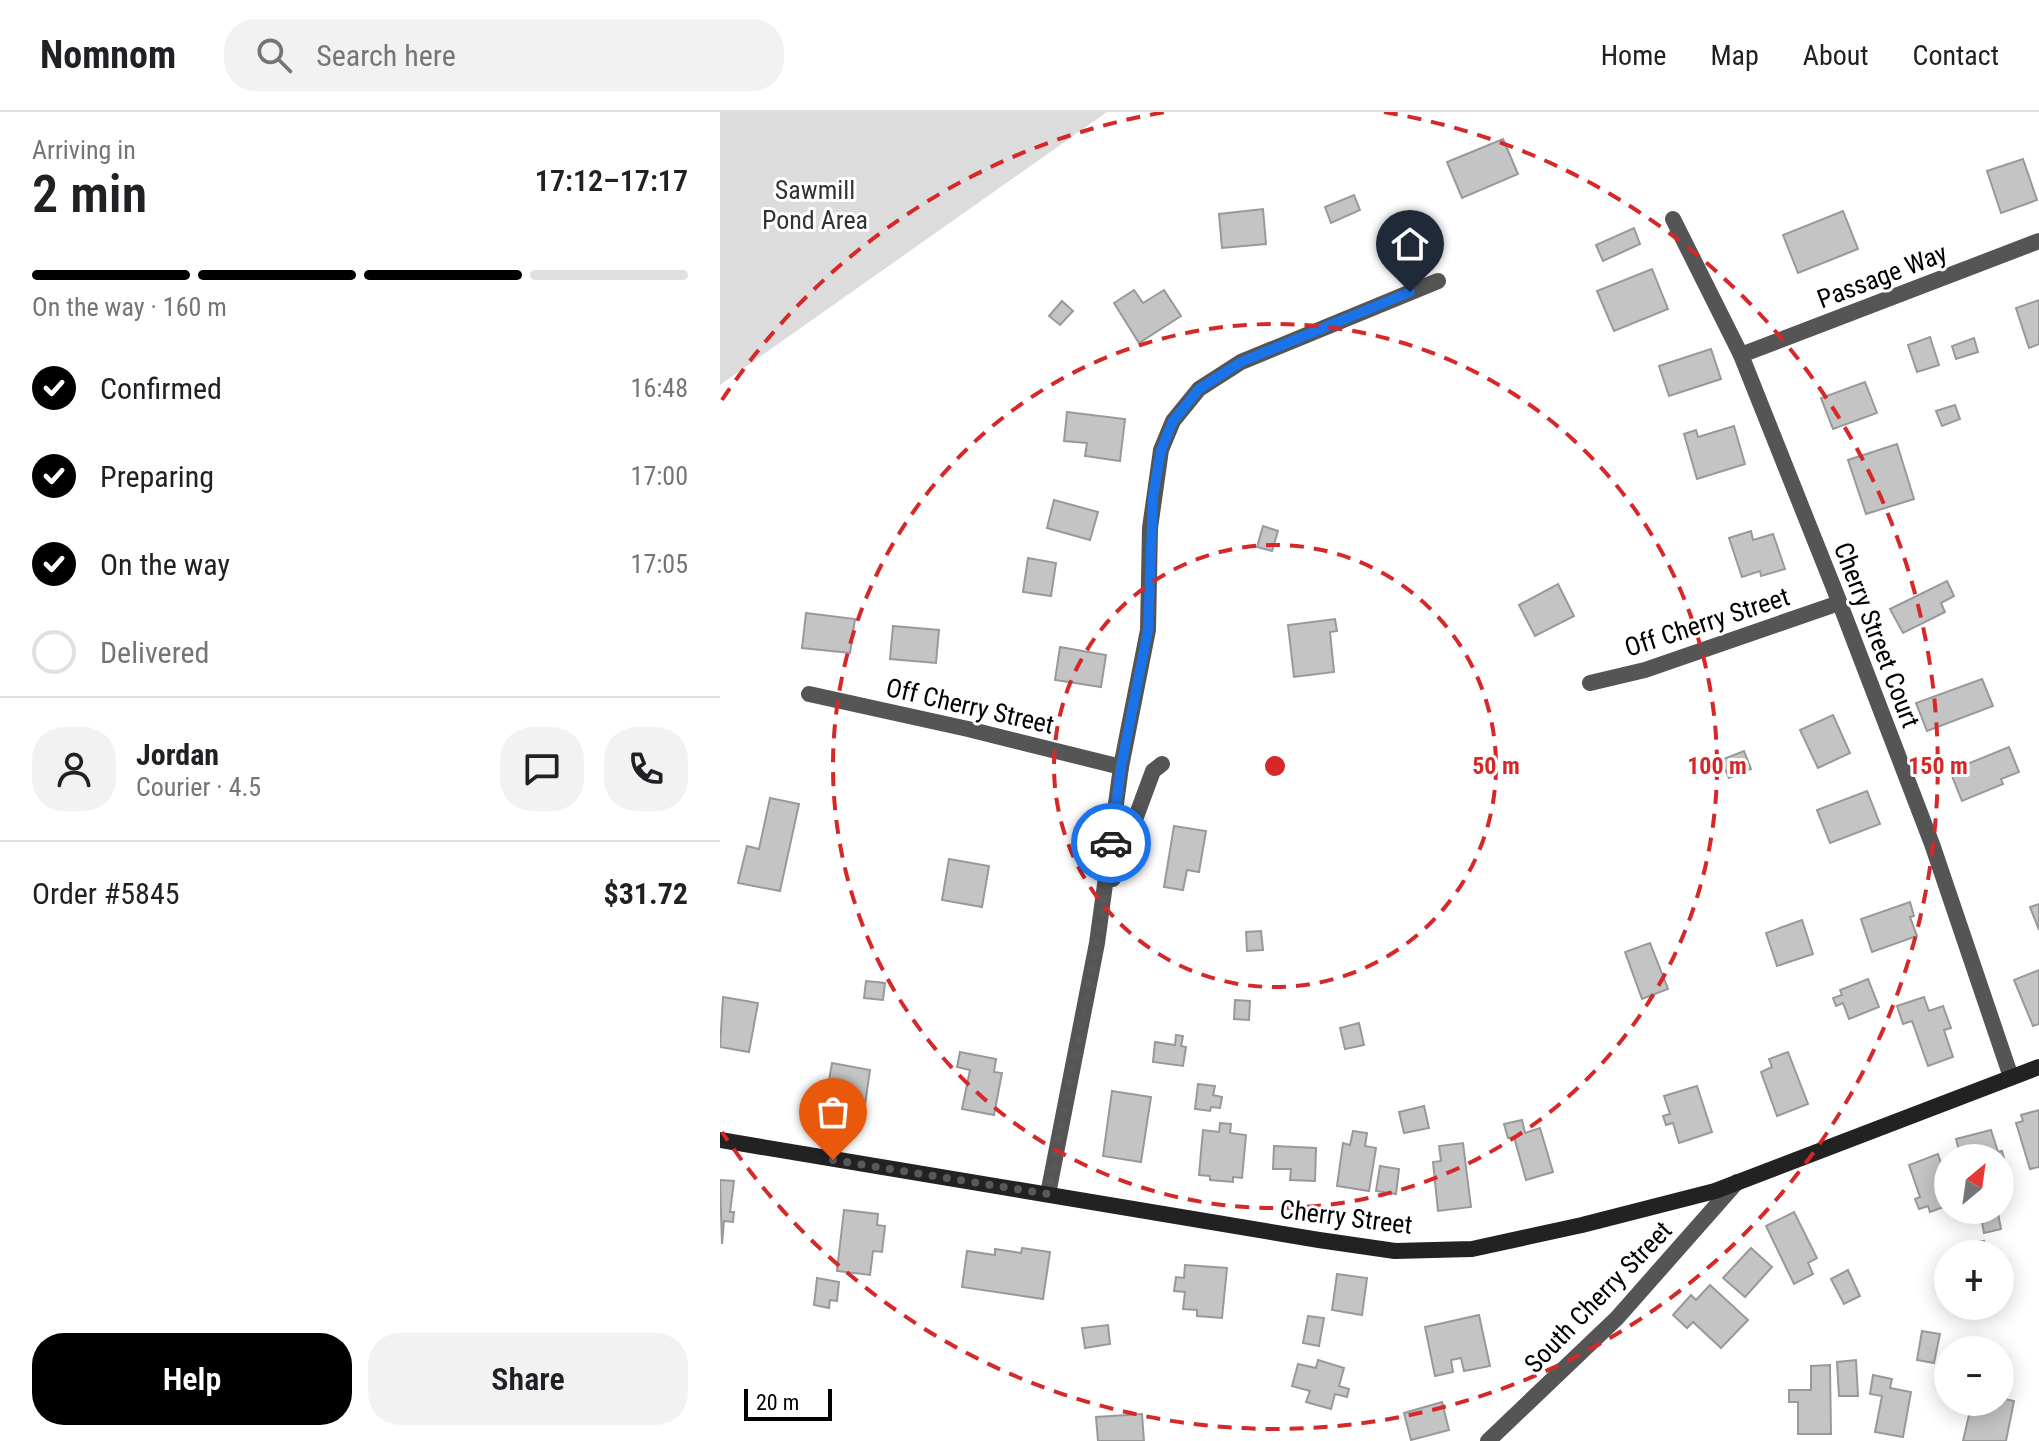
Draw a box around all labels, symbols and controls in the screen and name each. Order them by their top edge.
search box [224,19,784,91]
text: Nomnom [40,33,176,77]
icon: search [252,33,296,77]
text: Search here [316,38,456,73]
text: Home [1601,39,1666,72]
text: Map [1710,39,1759,72]
text: About [1803,39,1869,72]
text: Contact [1913,39,1999,72]
text: Arriving in [32,135,136,165]
text: 17:12–17:17 [535,163,688,198]
text: 2 min [32,164,147,225]
park label: Sawmill Pond Area [762,175,868,235]
pin [1376,210,1444,292]
icon: home [1388,222,1432,266]
street label: Passage Way [1813,238,1951,314]
text: On the way · 160 m [32,292,227,322]
icon: check [32,366,76,410]
text: Confirmed [100,371,222,406]
text: 16:48 [631,373,688,403]
icon: check [32,454,76,498]
text: Preparing [100,459,214,494]
text: 17:00 [631,461,688,491]
street label: Cherry Street Court [1828,538,1926,732]
icon: check [32,542,76,586]
text: On the way [100,547,230,582]
text: 17:05 [631,549,688,579]
street label: Off Cherry Street [1621,581,1793,663]
text: Delivered [100,635,209,670]
street label: Off Cherry Street [883,672,1057,740]
button: person [32,727,116,811]
button: chat [500,727,584,811]
button: phone [604,727,688,811]
text: Jordan [136,737,219,772]
centre of rings [1261,752,1289,780]
text: 50 m [1472,752,1520,780]
text: 100 m [1687,752,1747,780]
text: 150 m [1908,752,1968,780]
text: Courier · 4.5 [136,772,261,802]
courier [1071,803,1151,883]
icon: car [1089,821,1133,865]
text: Order #5845 [32,876,180,911]
text: $31.72 [603,876,688,911]
pin [799,1078,867,1160]
icon: bag [811,1090,855,1134]
north arrow [1934,1144,2014,1224]
map controls [1934,1144,2014,1416]
street label: Cherry Street [1278,1194,1414,1240]
street label: South Cherry Street [1518,1215,1678,1379]
button: + [1934,1240,2014,1320]
button: Help [32,1333,352,1425]
button: Share [368,1333,688,1425]
button: − [1934,1336,2014,1416]
scale bar [744,1385,832,1421]
text: 20 m [756,1390,799,1415]

